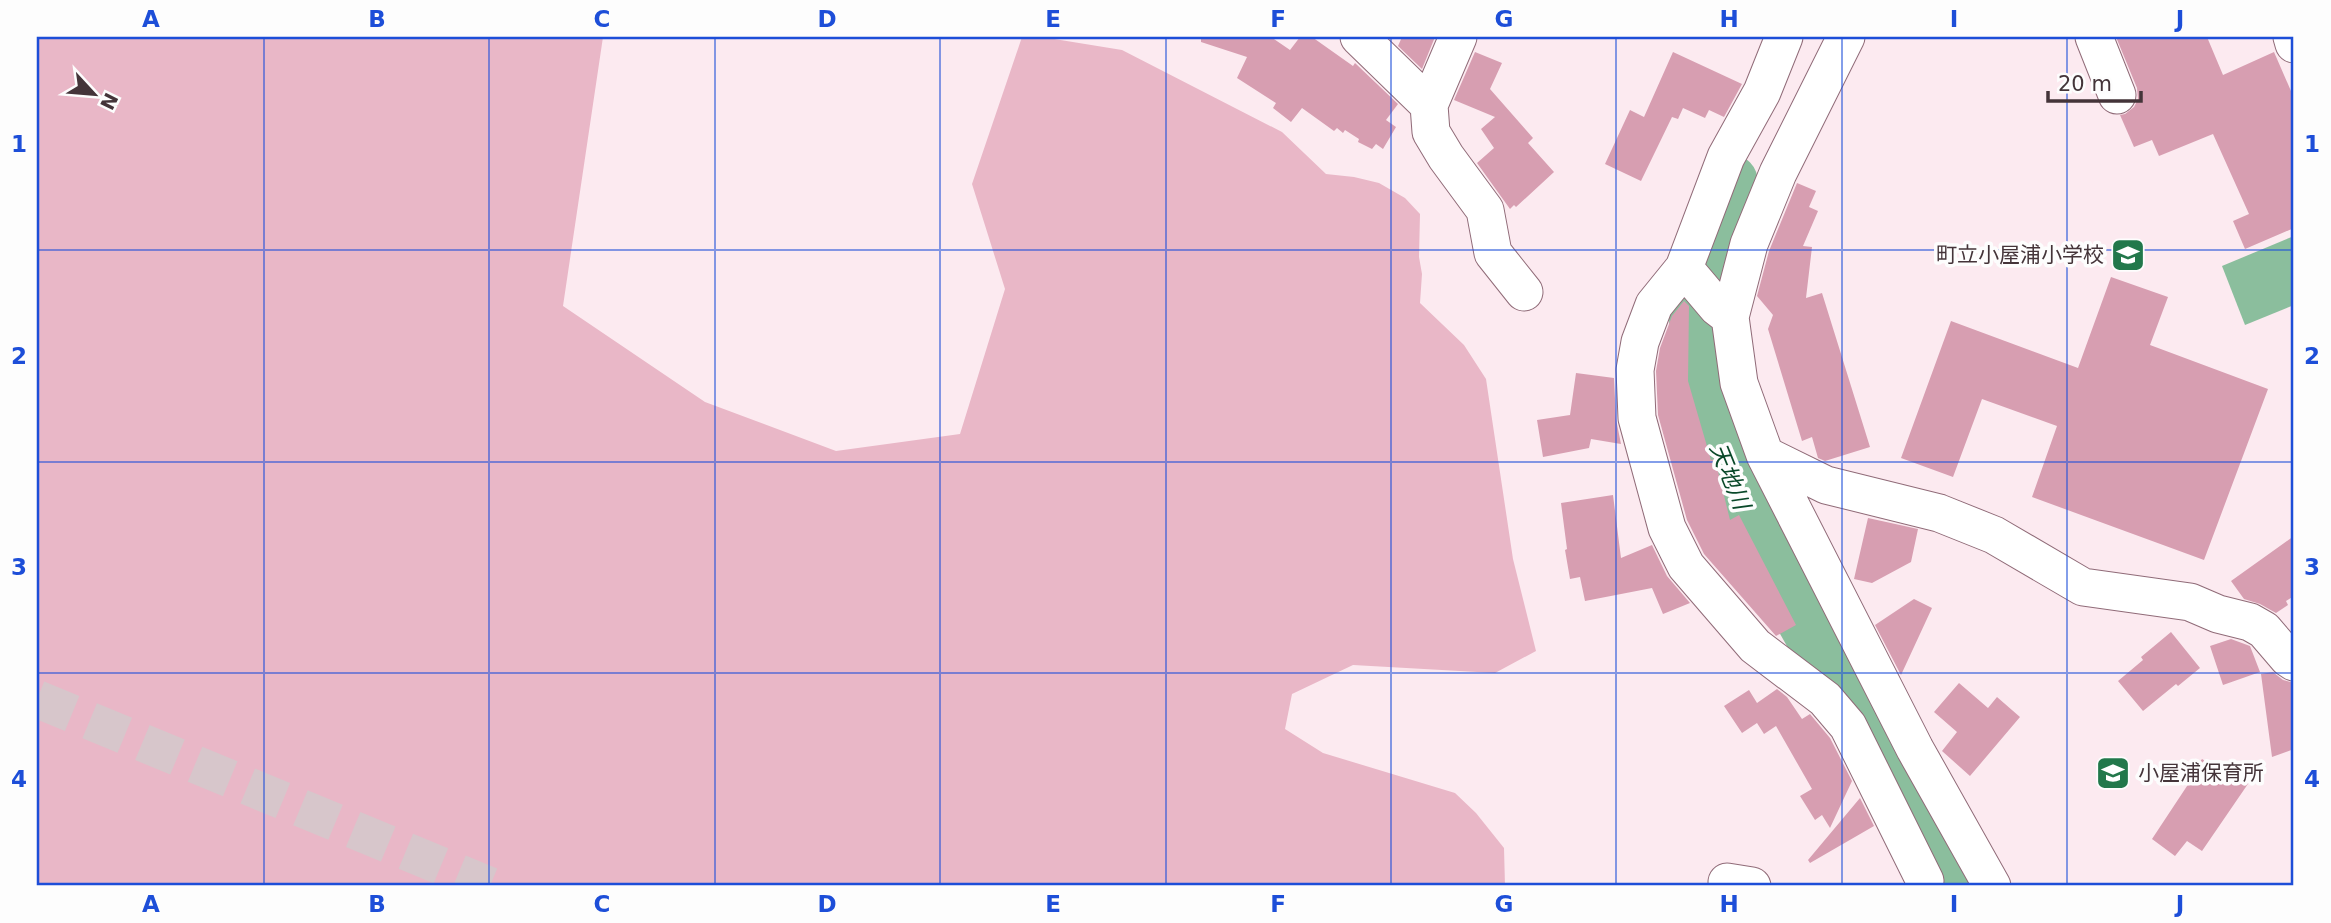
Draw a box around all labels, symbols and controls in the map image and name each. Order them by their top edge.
text: A [142,6,160,32]
text: B [368,6,386,32]
text: C [594,6,610,32]
text: D [817,6,837,32]
text: E [1045,6,1061,32]
text: F [1270,6,1286,32]
text: G [1495,6,1513,32]
text: H [1719,6,1739,32]
text: I [1950,6,1958,32]
text: J [2174,6,2184,32]
north arrow [60,60,130,130]
scale bar [2048,60,2140,104]
text: 20 m [2058,72,2112,96]
text: N [96,89,123,113]
text: 1 [11,131,27,157]
text: 1 [2304,131,2320,157]
school or university icon: 町立小屋浦小学校 [2109,236,2147,274]
place label: 町立小屋浦小学校 [1936,243,2104,267]
text: 2 [11,343,27,369]
text: 2 [2304,343,2320,369]
water label: 天地川 [1705,439,1756,516]
text: 3 [11,554,27,580]
text: 3 [2304,554,2320,580]
school or university icon: 小屋浦保育所 [2094,754,2132,792]
place label: 小屋浦保育所 [2138,761,2264,785]
text: 4 [11,766,27,792]
text: 4 [2304,766,2320,792]
text: A [142,891,160,917]
text: B [368,891,386,917]
text: C [594,891,610,917]
text: D [817,891,837,917]
text: E [1045,891,1061,917]
text: F [1270,891,1286,917]
text: G [1495,891,1513,917]
text: H [1719,891,1739,917]
text: I [1950,891,1958,917]
text: J [2174,891,2184,917]

